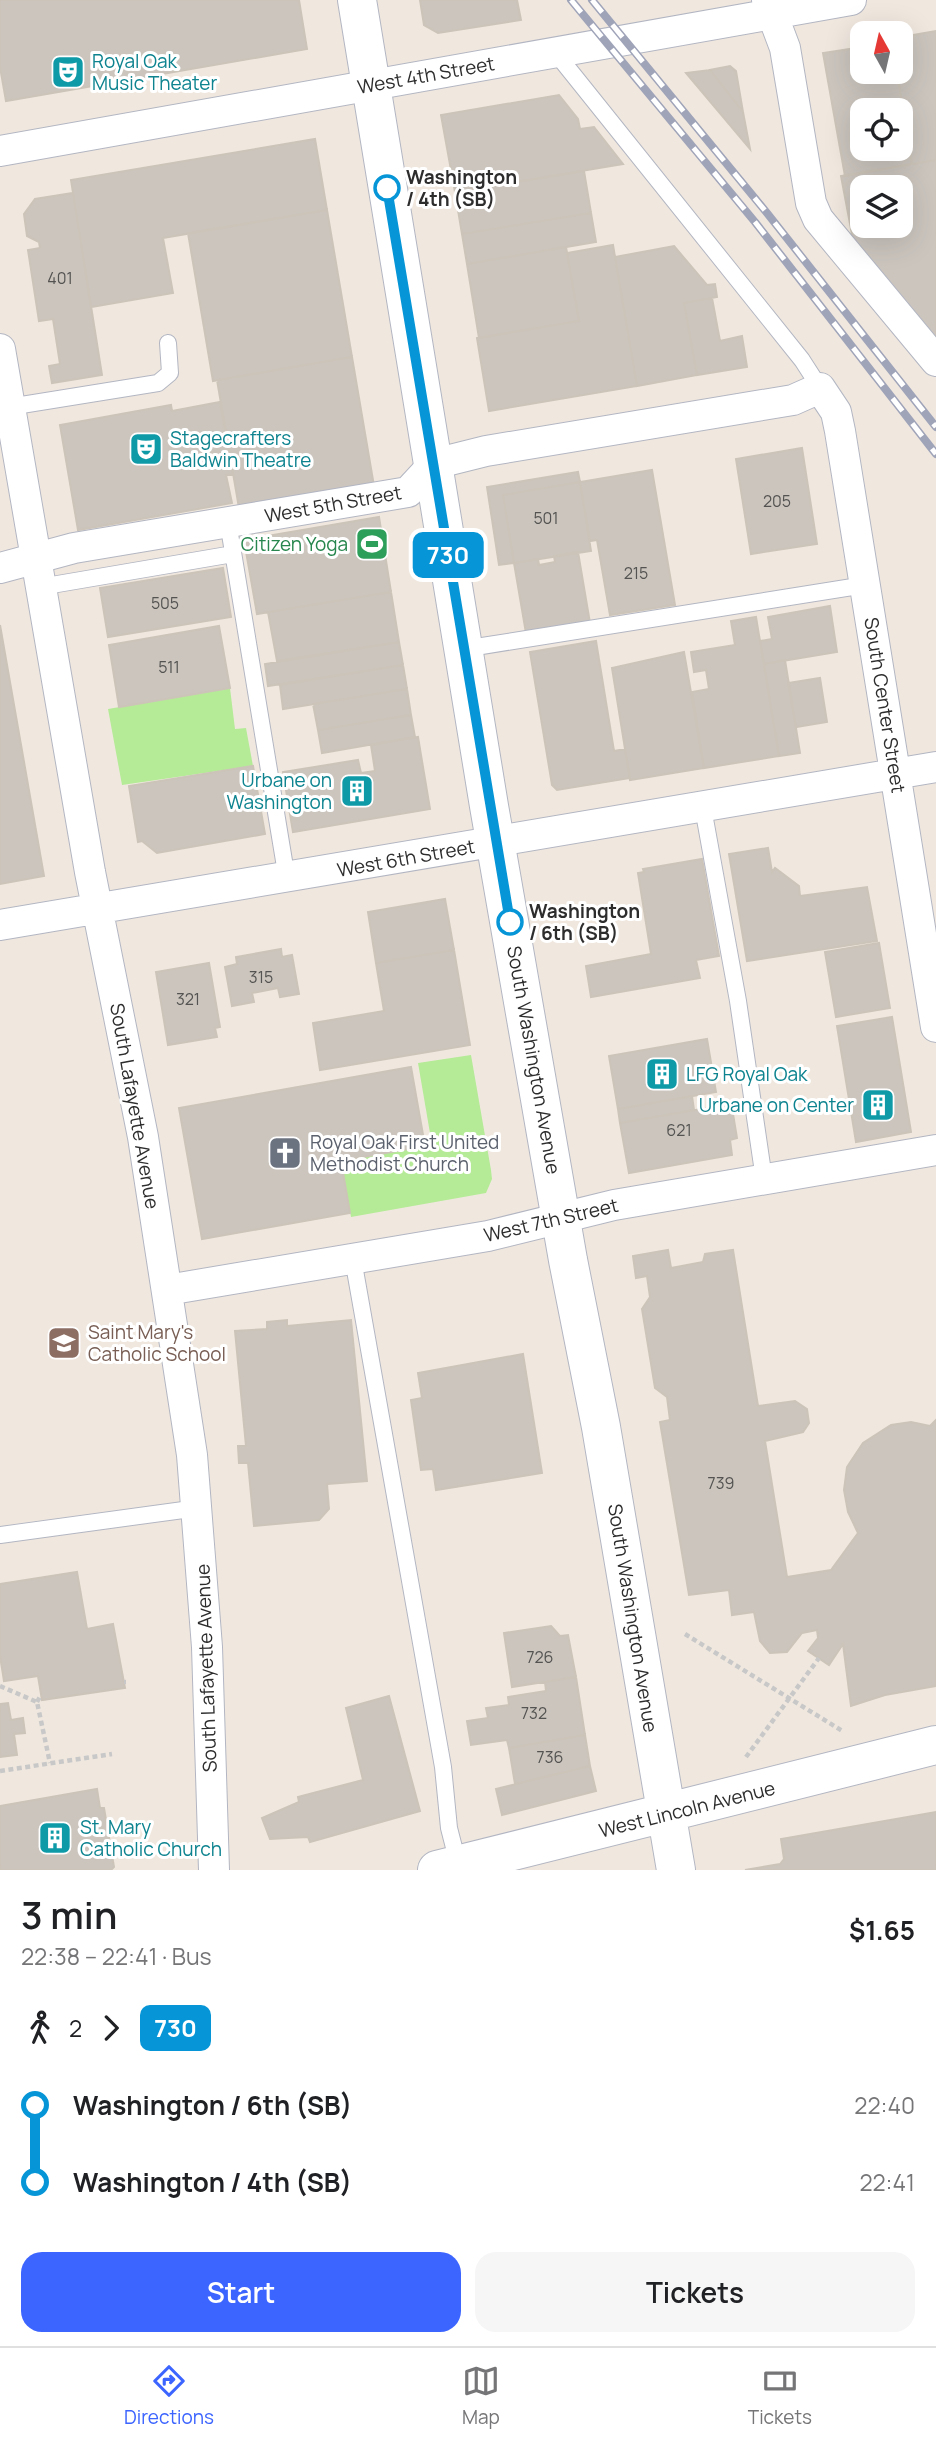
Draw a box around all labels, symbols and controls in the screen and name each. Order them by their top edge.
north arrow [850,21,914,84]
map controls [850,21,913,238]
place label: Royal Oak Music Theater [92,48,217,96]
street label: West 4th Street [355,50,497,100]
theatre icon: Royal Oak Music Theater [49,53,87,91]
button: locate [850,98,913,161]
place label: Washington / 4th (SB) [406,164,517,212]
marker: Washington / 4th (SB) [374,175,400,201]
button: layers [850,175,913,238]
house number: 401 [47,267,73,289]
place label: Stagecrafters Baldwin Theatre [170,425,311,473]
theatre icon: Stagecrafters Baldwin Theatre [127,430,165,468]
street label: West 5th Street [262,479,404,529]
house number: 205 [763,490,791,512]
house number: 501 [533,507,559,529]
sports icon: Citizen Yoga [353,525,391,563]
place label: Citizen Yoga [241,531,348,557]
line badge: 730 [408,532,488,578]
text: 730 [427,538,469,571]
house number: 215 [624,562,648,584]
house number: 505 [151,592,179,614]
street label: South Center Street [858,615,912,795]
house number: 511 [158,656,180,678]
place label: Urbane on Washington [227,767,332,815]
building icon: Urbane on Washington [338,772,376,810]
street label: West 6th Street [335,833,477,883]
place label: Washington / 6th (SB) [529,898,640,946]
marker: Washington / 6th (SB) [497,909,523,935]
street label: South Washington Avenue [501,944,567,1176]
house number: 315 [249,966,273,988]
house number: 321 [176,988,200,1010]
street label: South Lafayette Avenue [104,1001,166,1211]
building icon: LFG Royal Oak [643,1055,681,1093]
place label: LFG Royal Oak [686,1061,808,1087]
building icon: Urbane on Center [859,1086,897,1124]
place label: Urbane on Center [699,1092,854,1118]
house number: 621 [666,1119,692,1141]
place label: Royal Oak First United Methodist Church [310,1129,499,1177]
church icon: Royal Oak First United Methodist Church [266,1134,304,1172]
street label: West 7th Street [481,1192,621,1248]
place label: Saint Mary's Catholic School [88,1319,226,1367]
school or university icon: Saint Mary's Catholic School [45,1324,83,1362]
house number: 739 [708,1472,734,1494]
street label: South Washington Avenue [602,1502,664,1734]
street label: South Lafayette Avenue [189,1563,223,1773]
house number: 726 [526,1646,554,1668]
house number: 732 [521,1702,547,1724]
house number: 736 [537,1746,563,1768]
street label: West Lincoln Avenue [596,1775,778,1843]
place label: St. Mary Catholic Church [80,1814,222,1862]
building icon: St. Mary Catholic Church [36,1819,74,1857]
text: 3 min [21,1888,117,1940]
text: $1.65 [849,1912,915,1948]
text: 22:38 – 22:41 · Bus [21,1940,212,1972]
icon: walk [21,2009,59,2047]
icon: forward [92,2009,130,2047]
text: 730 [154,2011,197,2044]
text: 2 [69,2012,82,2044]
text: Washington / 6th (SB) [73,2087,352,2123]
text: 22:40 [854,2089,915,2121]
text: Washington / 4th (SB) [73,2164,352,2200]
text: 22:41 [859,2166,915,2198]
button: Start [21,2252,461,2332]
button: Tickets [475,2252,915,2332]
tab: Directions [124,2362,214,2430]
tab: Map [462,2362,500,2430]
tab: Tickets [748,2362,812,2430]

